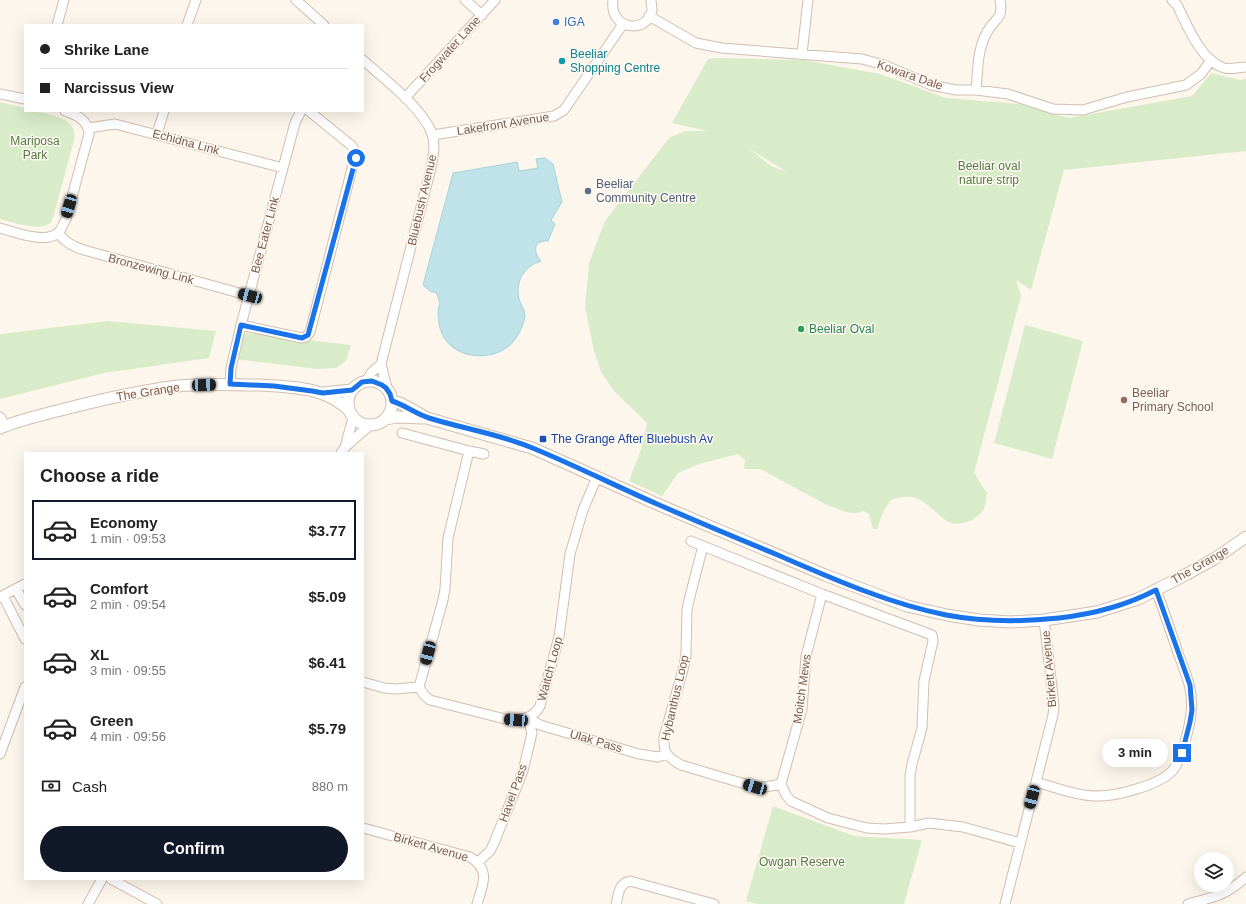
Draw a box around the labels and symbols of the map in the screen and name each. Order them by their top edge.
street label: Frogwater Lane [417,13,484,85]
place label: IGA [564,15,585,29]
marker: IGA [551,17,561,27]
place label: Beeliar Shopping Centre [570,47,660,75]
marker: Beeliar Shopping Centre [557,56,567,66]
street label: Kowara Dale [875,57,945,93]
street label: Lakefront Avenue [456,110,550,138]
street label: Echidna Link [151,126,222,158]
park label: Mariposa Park [10,134,60,162]
route start [347,149,365,167]
street label: Bluebush Avenue [405,153,439,247]
park label: Beeliar oval nature strip [958,159,1020,187]
place label: Beeliar Community Centre [596,177,696,205]
marker: Beeliar Community Centre [583,186,593,196]
car [60,193,78,219]
street label: Bee Eater Link [248,194,282,275]
street label: Bronzewing Link [107,251,196,287]
car [237,287,263,305]
place label: Beeliar Oval [809,322,874,336]
marker: Beeliar Oval [796,324,806,334]
car [192,379,216,391]
street label: The Grange [115,380,181,404]
place label: Beeliar Primary School [1132,386,1213,414]
marker: Beeliar Primary School [1119,395,1129,405]
place label: The Grange After Bluebush Av [551,432,713,446]
marker: The Grange After Bluebush Av [538,434,548,444]
street label: The Grange [1169,543,1232,587]
street label: Birkett Avenue [1039,630,1059,708]
street label: Waitch Loop [535,635,565,703]
car [419,640,437,666]
street label: Moitch Mews [790,653,814,725]
street label: Hybanthus Loop [658,654,692,742]
car [504,713,528,727]
street label: Ulak Pass [568,727,624,755]
callout: 3 min [1102,739,1168,767]
route end [1173,744,1191,762]
street label: Havel Pass [496,762,530,824]
car [742,778,768,796]
car [1023,784,1041,810]
street label: Birkett Avenue [392,830,470,864]
park label: Owgan Reserve [759,855,845,869]

